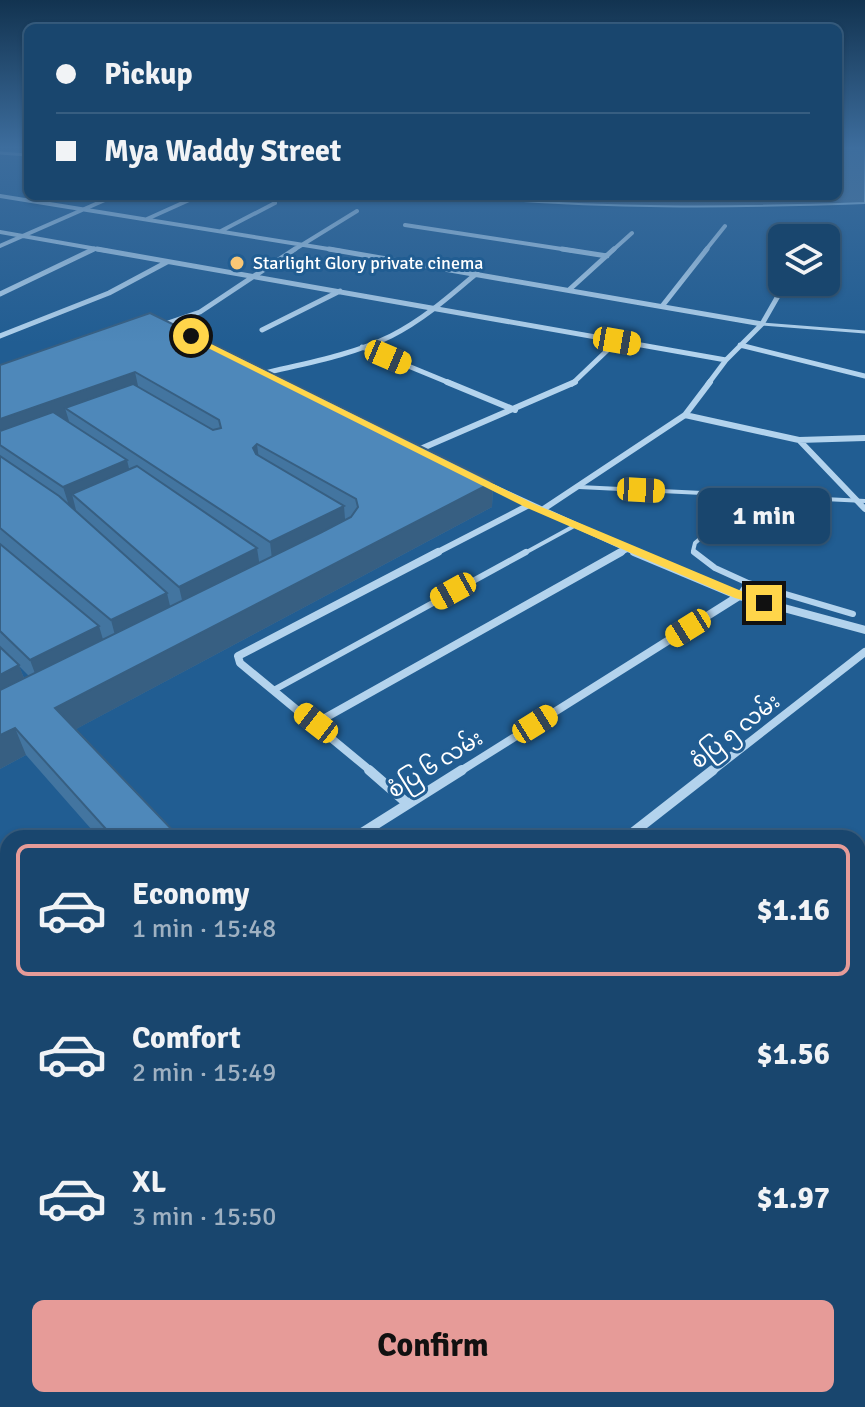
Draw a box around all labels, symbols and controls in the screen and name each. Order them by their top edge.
text: Pickup [104,56,193,93]
text: Mya Waddy Street [104,133,341,170]
map controls [768,224,840,296]
button: layers [768,224,840,296]
place label: Starlight Glory private cinema [253,252,483,274]
marker: Starlight Glory private cinema [228,254,246,272]
route start [173,318,209,354]
car [591,325,643,357]
car [361,337,415,377]
car [616,477,666,503]
callout: 1 min [698,487,830,543]
text: 1 min [733,500,795,532]
car [426,569,480,613]
route end [746,585,782,621]
car [661,605,715,651]
street label: စံပြ ၅ လမ်း [683,686,788,778]
car [290,699,342,747]
car [508,701,562,747]
street label: စံပြ ၆ လမ်း [381,722,490,807]
icon: car [36,874,108,946]
text: Economy [132,876,249,913]
text: $1.16 [757,892,830,929]
text: 1 min · 15:48 [132,913,276,945]
icon: car [36,1018,108,1090]
text: Comfort [132,1020,241,1057]
text: $1.56 [757,1036,830,1073]
text: 2 min · 15:49 [132,1057,276,1089]
icon: car [36,1162,108,1234]
text: XL [132,1164,166,1201]
text: $1.97 [757,1180,830,1217]
text: 3 min · 15:50 [132,1201,276,1233]
button: Confirm [32,1300,834,1392]

